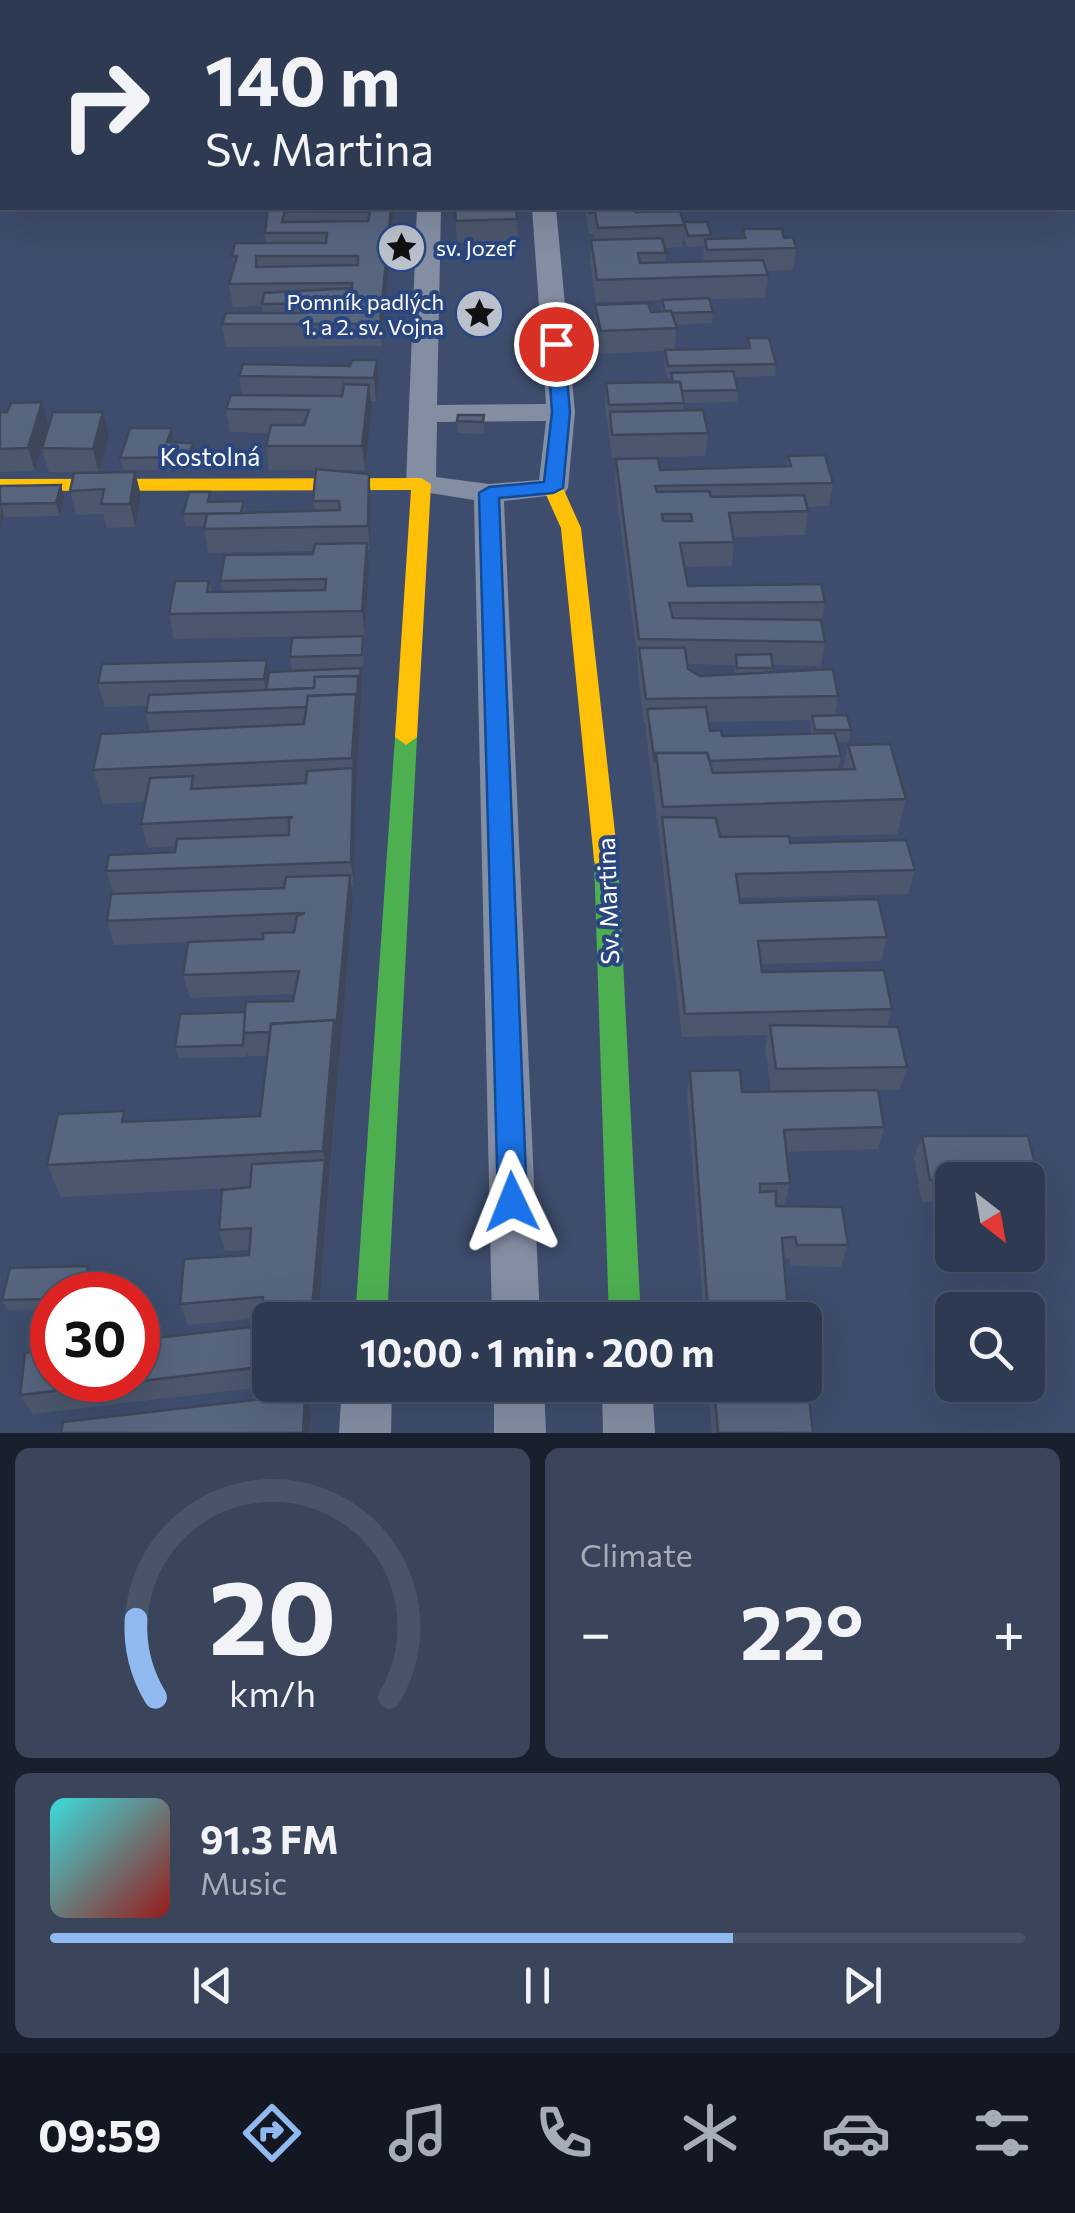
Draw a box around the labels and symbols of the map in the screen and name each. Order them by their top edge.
place icon: sv. Jozef [375,221,427,273]
place label: sv. Jozef [436,234,516,261]
place label: Pomník padlých 1. a 2. sv. Vojna [286,288,444,340]
place icon: Pomník padlých 1. a 2. sv. Vojna [453,288,505,340]
pin [514,302,599,387]
street label: Kostolná [160,441,260,471]
street label: Sv. Martina [590,837,624,965]
position arrow [460,1150,564,1254]
north arrow [935,1162,1045,1272]
speed limit sign: 30 [30,1272,160,1402]

